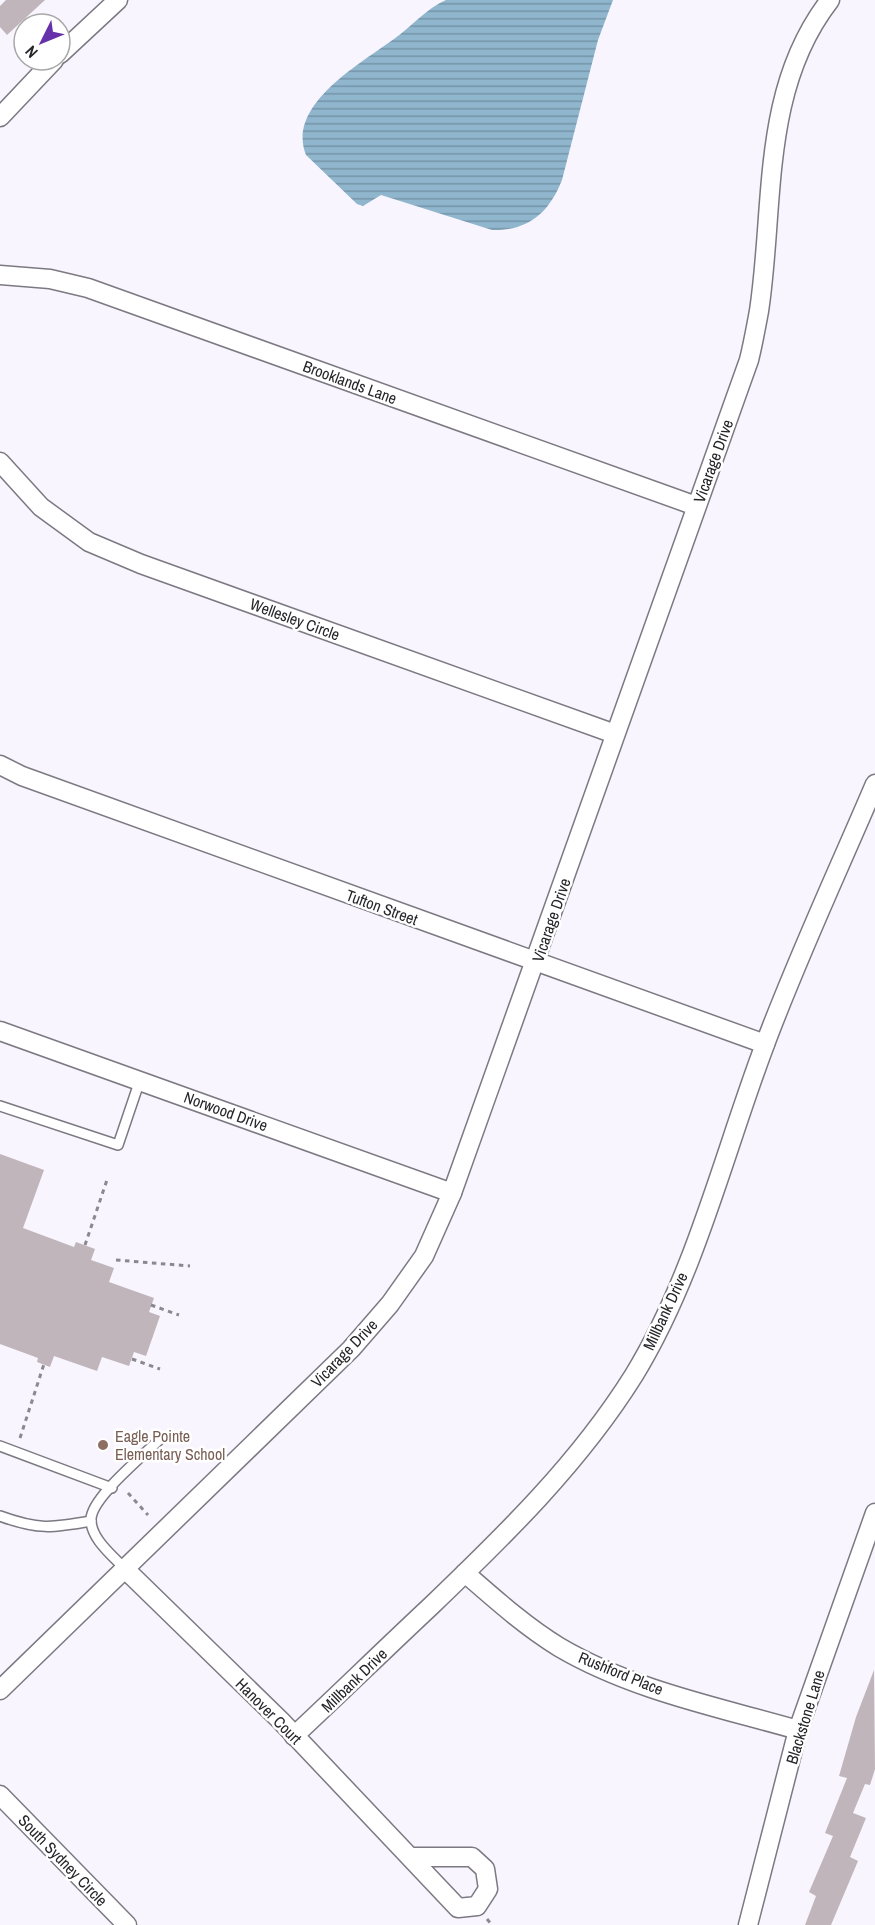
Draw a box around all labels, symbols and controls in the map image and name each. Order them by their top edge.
north arrow [12,12,72,72]
text: N [20,41,42,63]
street label: Brooklands Lane [300,355,400,409]
street label: Vicarage Drive [688,416,738,506]
street label: Wellesley Circle [247,593,343,645]
street label: Vicarage Drive [526,875,576,965]
street label: Tufton Street [343,884,421,930]
street label: Norwood Drive [181,1086,271,1136]
street label: Millbank Drive [637,1268,693,1354]
street label: Vicarage Drive [306,1314,382,1392]
place label: Eagle Pointe Elementary School [115,1425,225,1465]
marker: Eagle Pointe Elementary School [96,1438,110,1452]
street label: Millbank Drive [316,1643,392,1717]
street label: Rushford Place [575,1646,667,1700]
street label: Blackstone Lane [780,1667,830,1767]
street label: Hanover Court [231,1673,307,1749]
street label: South Sydney Circle [14,1809,112,1911]

